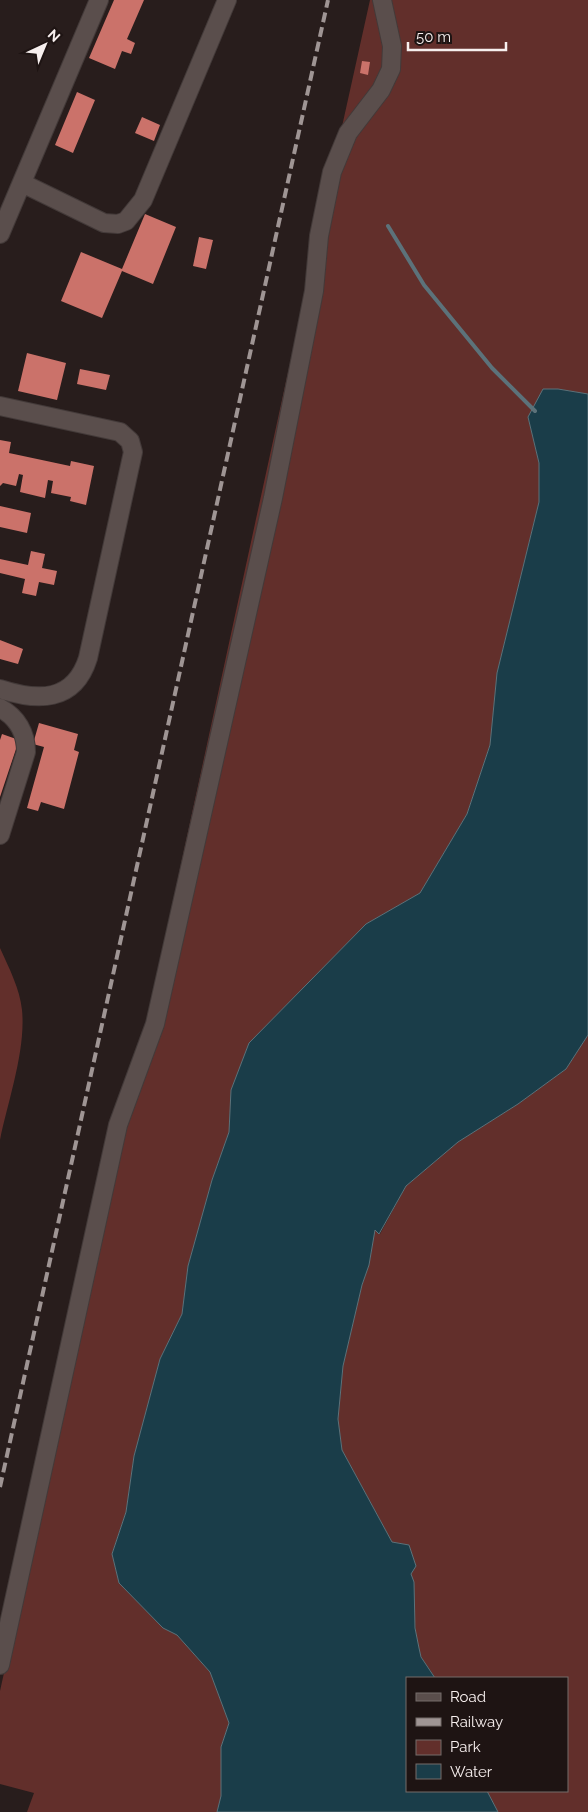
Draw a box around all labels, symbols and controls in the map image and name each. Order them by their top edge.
north arrow [20,20,70,70]
scale bar [408,20,506,52]
text: N [45,26,63,45]
text: 50 m [416,28,451,46]
legend [406,1677,568,1792]
text: Road [450,1688,486,1706]
text: Railway [450,1713,503,1731]
text: Park [450,1738,481,1756]
text: Water [450,1763,493,1781]

